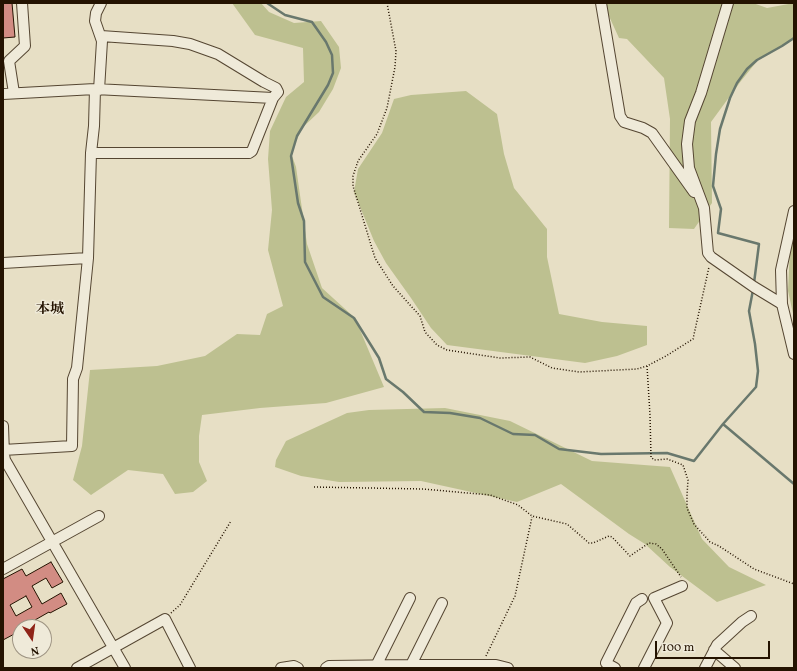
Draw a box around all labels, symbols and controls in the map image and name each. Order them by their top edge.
district label: 本城 [36,302,64,318]
north arrow [12,619,52,659]
scale bar [657,633,772,659]
text: 100 m [662,640,694,656]
text: N [29,642,40,658]

